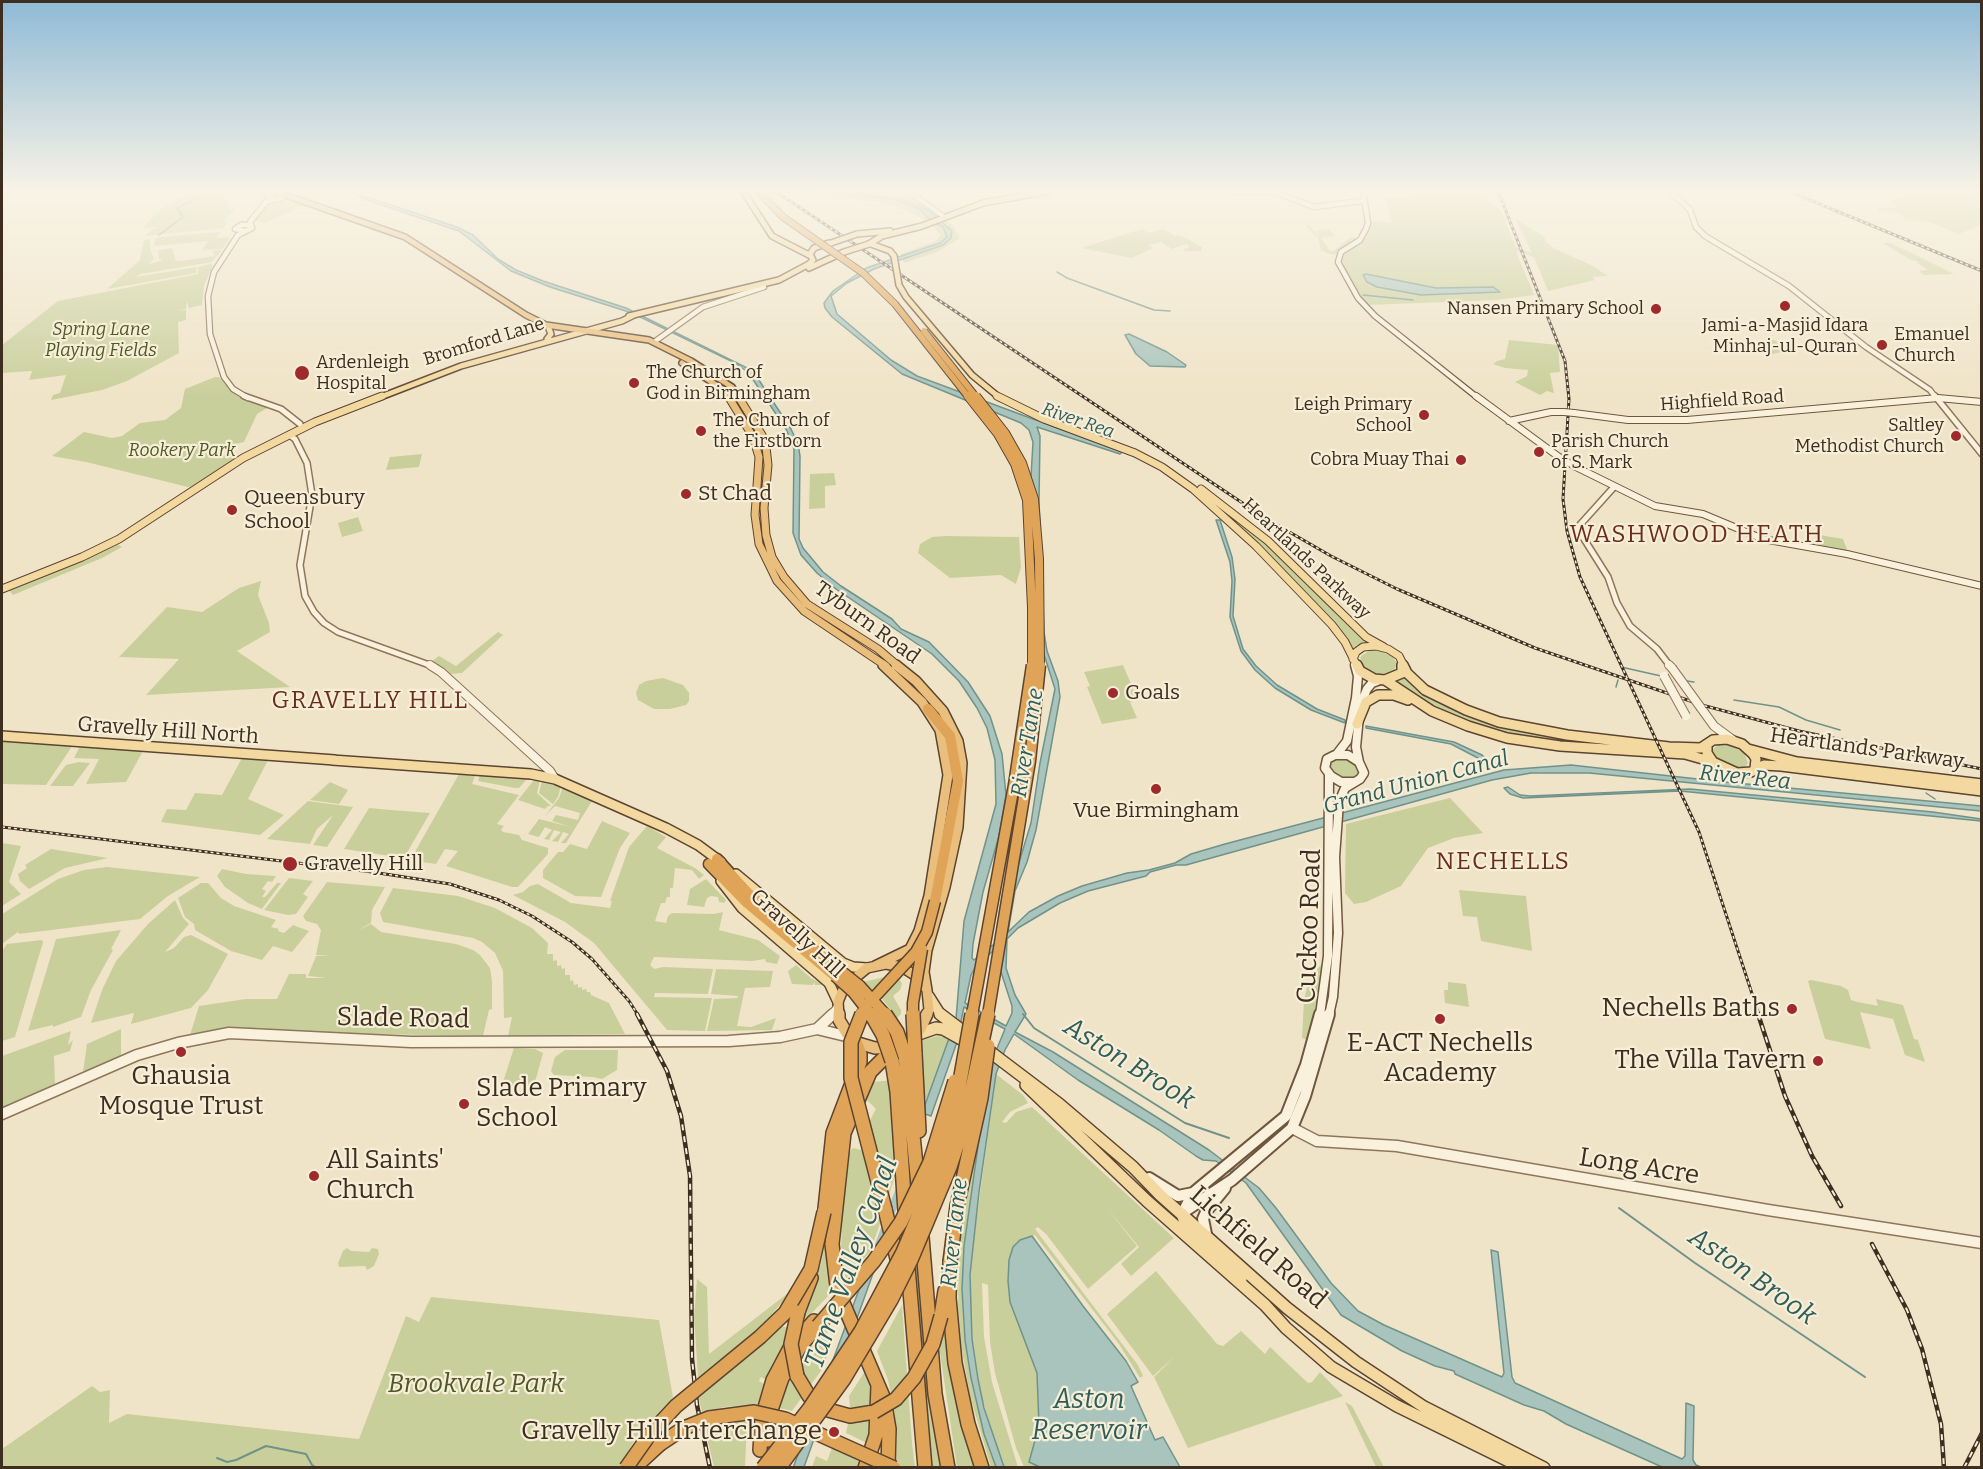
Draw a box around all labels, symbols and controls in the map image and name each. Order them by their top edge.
place label: Nansen Primary School [1447,298,1644,320]
marker: Jami-a-Masjid Idara Minhaj-ul-Quran [1778,299,1792,313]
marker: Nansen Primary School [1649,302,1663,316]
street label: Bromford Lane [421,313,547,371]
place label: Jami-a-Masjid Idara Minhaj-ul-Quran [1702,315,1868,358]
park label: Spring Lane Playing Fields [45,319,157,362]
place label: Emanuel Church [1894,324,1970,366]
marker: Emanuel Church [1875,338,1889,352]
place label: Ardenleigh Hospital [316,352,409,394]
place label: The Church of God in Birmingham [646,362,811,404]
marker: Ardenleigh Hospital [293,364,311,382]
marker: The Church of God in Birmingham [627,376,641,390]
street label: Highfield Road [1659,386,1785,416]
place label: Leigh Primary School [1294,394,1412,436]
water label: River Rea [1039,399,1117,443]
marker: Leigh Primary School [1417,408,1431,422]
place label: The Church of the Firstborn [713,410,829,452]
place label: Saltley Methodist Church [1795,415,1944,458]
marker: The Church of the Firstborn [694,424,708,438]
marker: Saltley Methodist Church [1949,429,1963,443]
place label: Parish Church of S. Mark [1551,431,1669,474]
park label: Rookery Park [128,440,236,462]
marker: Parish Church of S. Mark [1532,445,1546,459]
place label: Cobra Muay Thai [1310,449,1449,471]
marker: Cobra Muay Thai [1454,453,1468,467]
place label: St Chad [698,481,772,507]
place label: Queensbury School [244,485,365,535]
marker: St Chad [679,487,693,501]
street label: Heartlands Parkway [1237,494,1375,624]
marker: Queensbury School [225,503,239,517]
district label: WASHWOOD HEATH [1570,521,1824,549]
street label: Tyburn Road [809,576,925,670]
place label: Goals [1125,680,1180,706]
marker: Goals [1106,686,1120,700]
district label: GRAVELLY HILL [271,687,469,715]
water label: River Tame [1006,687,1050,799]
street label: Gravelly Hill North [76,712,260,750]
street label: Heartlands Parkway [1768,723,1966,775]
water label: Grand Union Canal [1320,746,1512,820]
water label: River Rea [1698,760,1792,796]
marker: Vue Birmingham [1149,782,1163,796]
place label: Vue Birmingham [1073,798,1239,824]
street label: Cuckoo Road [1292,848,1328,1004]
district label: NECHELLS [1436,848,1570,876]
place label: Gravelly Hill [304,851,423,877]
marker: Gravelly Hill [281,855,299,873]
street label: Gravelly Hill [745,884,849,984]
place label: Nechells Baths [1602,993,1780,1025]
street label: Slade Road [336,1002,470,1036]
marker: Nechells Baths [1785,1002,1799,1016]
water label: Aston Brook [1058,1011,1200,1117]
marker: E-ACT Nechells Academy [1433,1012,1447,1026]
place label: E-ACT Nechells Academy [1347,1028,1533,1090]
marker: Ghausia Mosque Trust [174,1045,188,1059]
place label: The Villa Tavern [1615,1045,1806,1077]
marker: The Villa Tavern [1811,1054,1825,1068]
place label: Ghausia Mosque Trust [99,1061,263,1122]
place label: Slade Primary School [476,1073,647,1134]
marker: Slade Primary School [457,1097,471,1111]
street label: Long Acre [1577,1142,1701,1192]
place label: All Saints' Church [326,1145,444,1206]
water label: Tame Valley Canal [799,1153,905,1373]
marker: All Saints' Church [307,1169,321,1183]
water label: River Tame [936,1177,974,1289]
street label: Lichfield Road [1183,1180,1333,1316]
water label: Aston Brook [1682,1221,1822,1333]
park label: Brookvale Park [388,1369,564,1401]
water label: Aston Reservoir [1032,1384,1146,1447]
place label: Gravelly Hill Interchange [521,1416,822,1448]
marker: Gravelly Hill Interchange [827,1425,841,1439]

